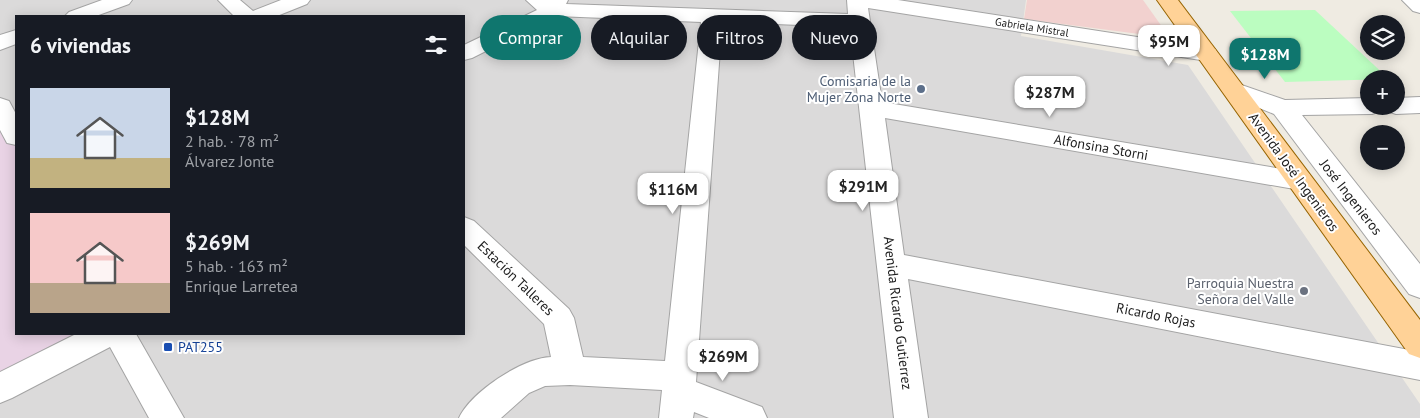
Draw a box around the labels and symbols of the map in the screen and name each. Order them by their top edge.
street label: Gabriela Mistral [994,14,1071,40]
pin: $95M [1139,24,1199,67]
pin: $128M [1230,38,1300,80]
place label: Comisaria de la Mujer Zona Norte [807,72,911,106]
pin: $287M [1015,76,1085,118]
marker: Comisaria de la Mujer Zona Norte [915,83,927,95]
street label: Avenida José Ingenieros [1245,109,1343,235]
street label: Alfonsina Storni [1052,130,1150,164]
street label: José Ingenieros [1315,155,1386,239]
pin: $291M [828,170,898,212]
pin: $116M [638,172,708,215]
street label: Avenida Ricardo Gutierrez [880,235,916,391]
street label: Estación Talleres [474,237,558,319]
place label: Parroquia Nuestra Señora del Valle [1187,274,1294,308]
marker: Parroquia Nuestra Señora del Valle [1298,285,1310,297]
street label: Ricardo Rojas [1115,298,1197,332]
place label: PAT255 [178,338,223,356]
pin: $269M [688,340,758,382]
marker: PAT255 [162,341,174,353]

